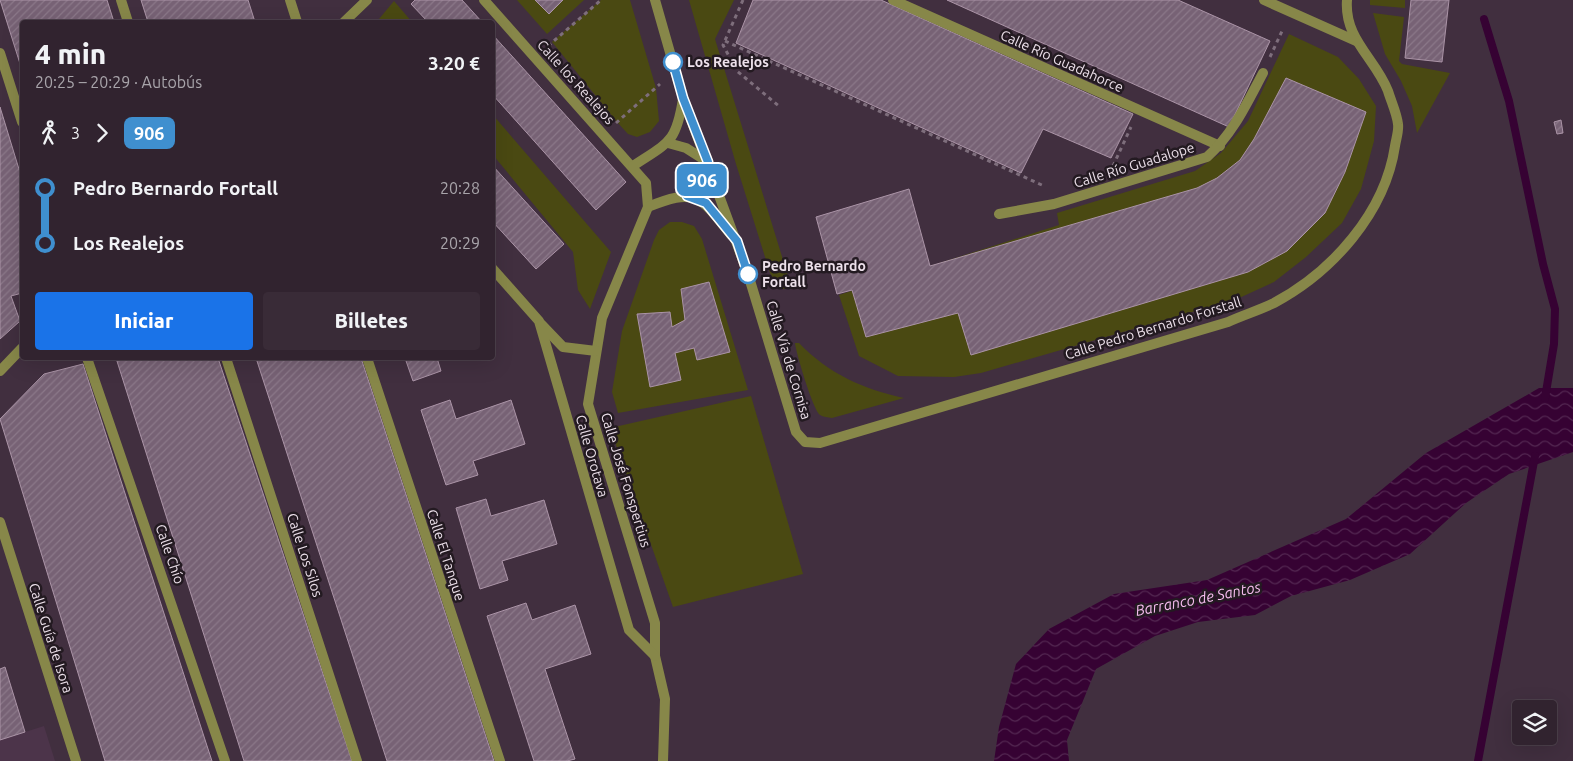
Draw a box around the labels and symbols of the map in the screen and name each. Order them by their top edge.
street label: Calle Río Guadahorce [998,27,1126,95]
street label: Calle los Realejos [534,37,618,127]
marker: Los Realejos [663,52,683,72]
place label: Los Realejos [687,54,769,70]
street label: Calle Río Guadalope [1072,139,1196,191]
line badge: 906 [673,164,731,196]
place label: Pedro Bernardo Fortall [762,258,866,290]
marker: Pedro Bernardo Fortall [738,264,758,284]
street label: Calle Pedro Bernardo Forstall [1063,293,1243,363]
street label: Calle Vía de Cornisa [763,299,815,421]
street label: Calle José Fonspertius [598,411,654,549]
street label: Calle Orotava [573,413,611,499]
street label: Calle El Tanque [424,507,468,603]
street label: Calle Los Silos [284,511,326,599]
street label: Calle Chío [152,522,188,586]
water label: Barranco de Santos [1134,578,1263,619]
street label: Calle Guía de Isora [26,581,76,695]

